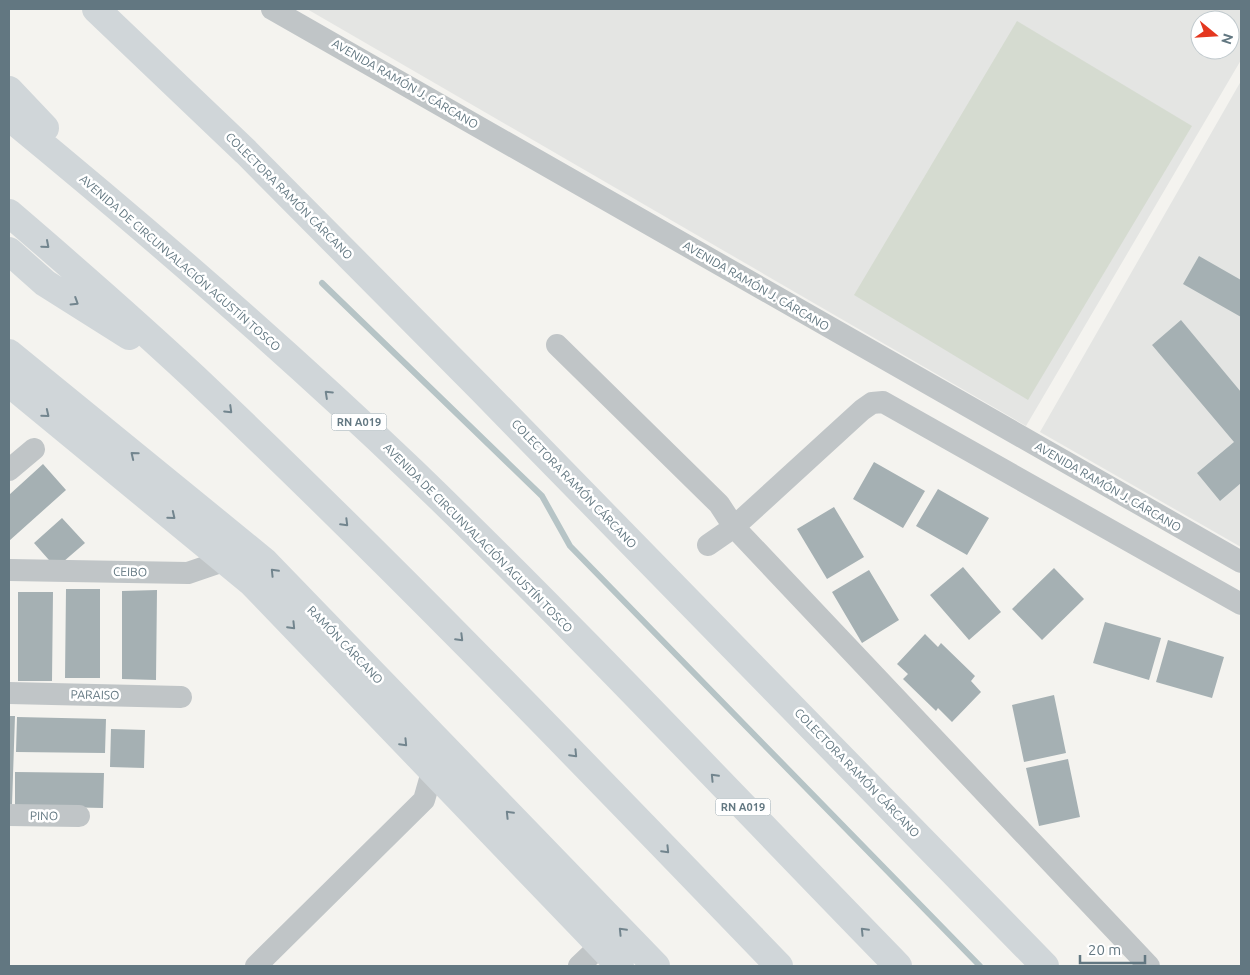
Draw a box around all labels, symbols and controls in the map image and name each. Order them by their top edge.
north arrow [1190,10,1240,60]
text: N [1218,32,1237,46]
street label: AVENIDA RAMÓN J. CÁRCANO [330,36,481,131]
street label: COLECTORA RAMÓN CÁRCANO [223,130,355,262]
street label: AVENIDA DE CIRCUNVALACIÓN AGUSTÍN TOSCO [77,172,283,353]
street label: AVENIDA RAMÓN J. CÁRCANO [681,238,832,333]
one-way arrow [40,239,49,248]
one-way arrow [69,296,79,305]
one-way arrow [325,391,334,400]
one-way arrow [223,404,232,413]
one-way arrow [41,408,50,417]
road number: RN A019 [332,414,386,431]
street label: COLECTORA RAMÓN CÁRCANO [509,417,639,551]
street label: AVENIDA RAMÓN J. CÁRCANO [1033,439,1184,534]
street label: AVENIDA DE CIRCUNVALACIÓN AGUSTÍN TOSCO [381,441,575,635]
one-way arrow [131,452,140,461]
one-way arrow [167,511,176,520]
one-way arrow [340,518,349,527]
street label: CEIBO [113,565,147,578]
one-way arrow [271,569,280,578]
street label: RAMÓN CÁRCANO [305,603,386,686]
one-way arrow [286,620,295,629]
one-way arrow [455,632,464,641]
street label: PARAISO [71,688,120,701]
street label: COLECTORA RAMÓN CÁRCANO [792,706,922,840]
one-way arrow [398,738,407,747]
one-way arrow [568,749,577,758]
one-way arrow [711,774,720,783]
road number: RN A019 [716,799,770,816]
street label: PINO [30,809,58,822]
one-way arrow [506,811,515,820]
one-way arrow [660,844,669,853]
one-way arrow [619,928,628,937]
one-way arrow [861,928,870,937]
scale bar [1080,932,1145,964]
text: 20 m [1088,941,1121,958]

